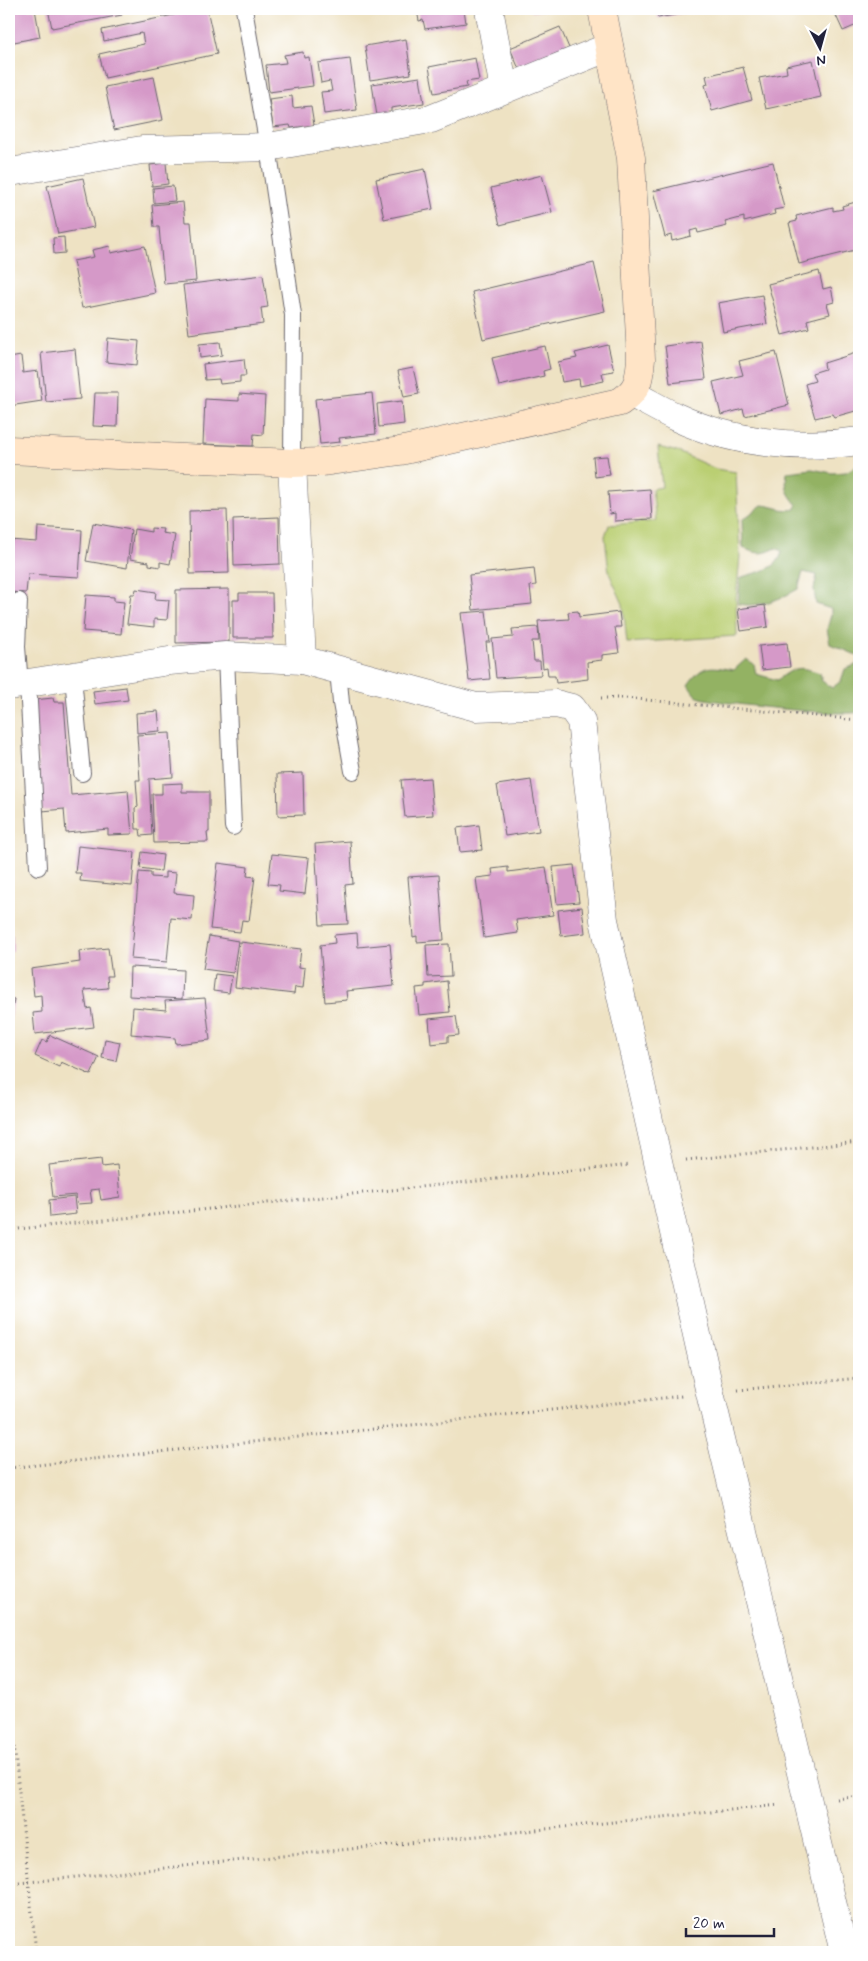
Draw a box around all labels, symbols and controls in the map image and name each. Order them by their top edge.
north arrow [796,22,846,72]
text: N [816,50,827,69]
scale bar [686,1906,773,1938]
text: 20 m [693,1914,725,1934]

